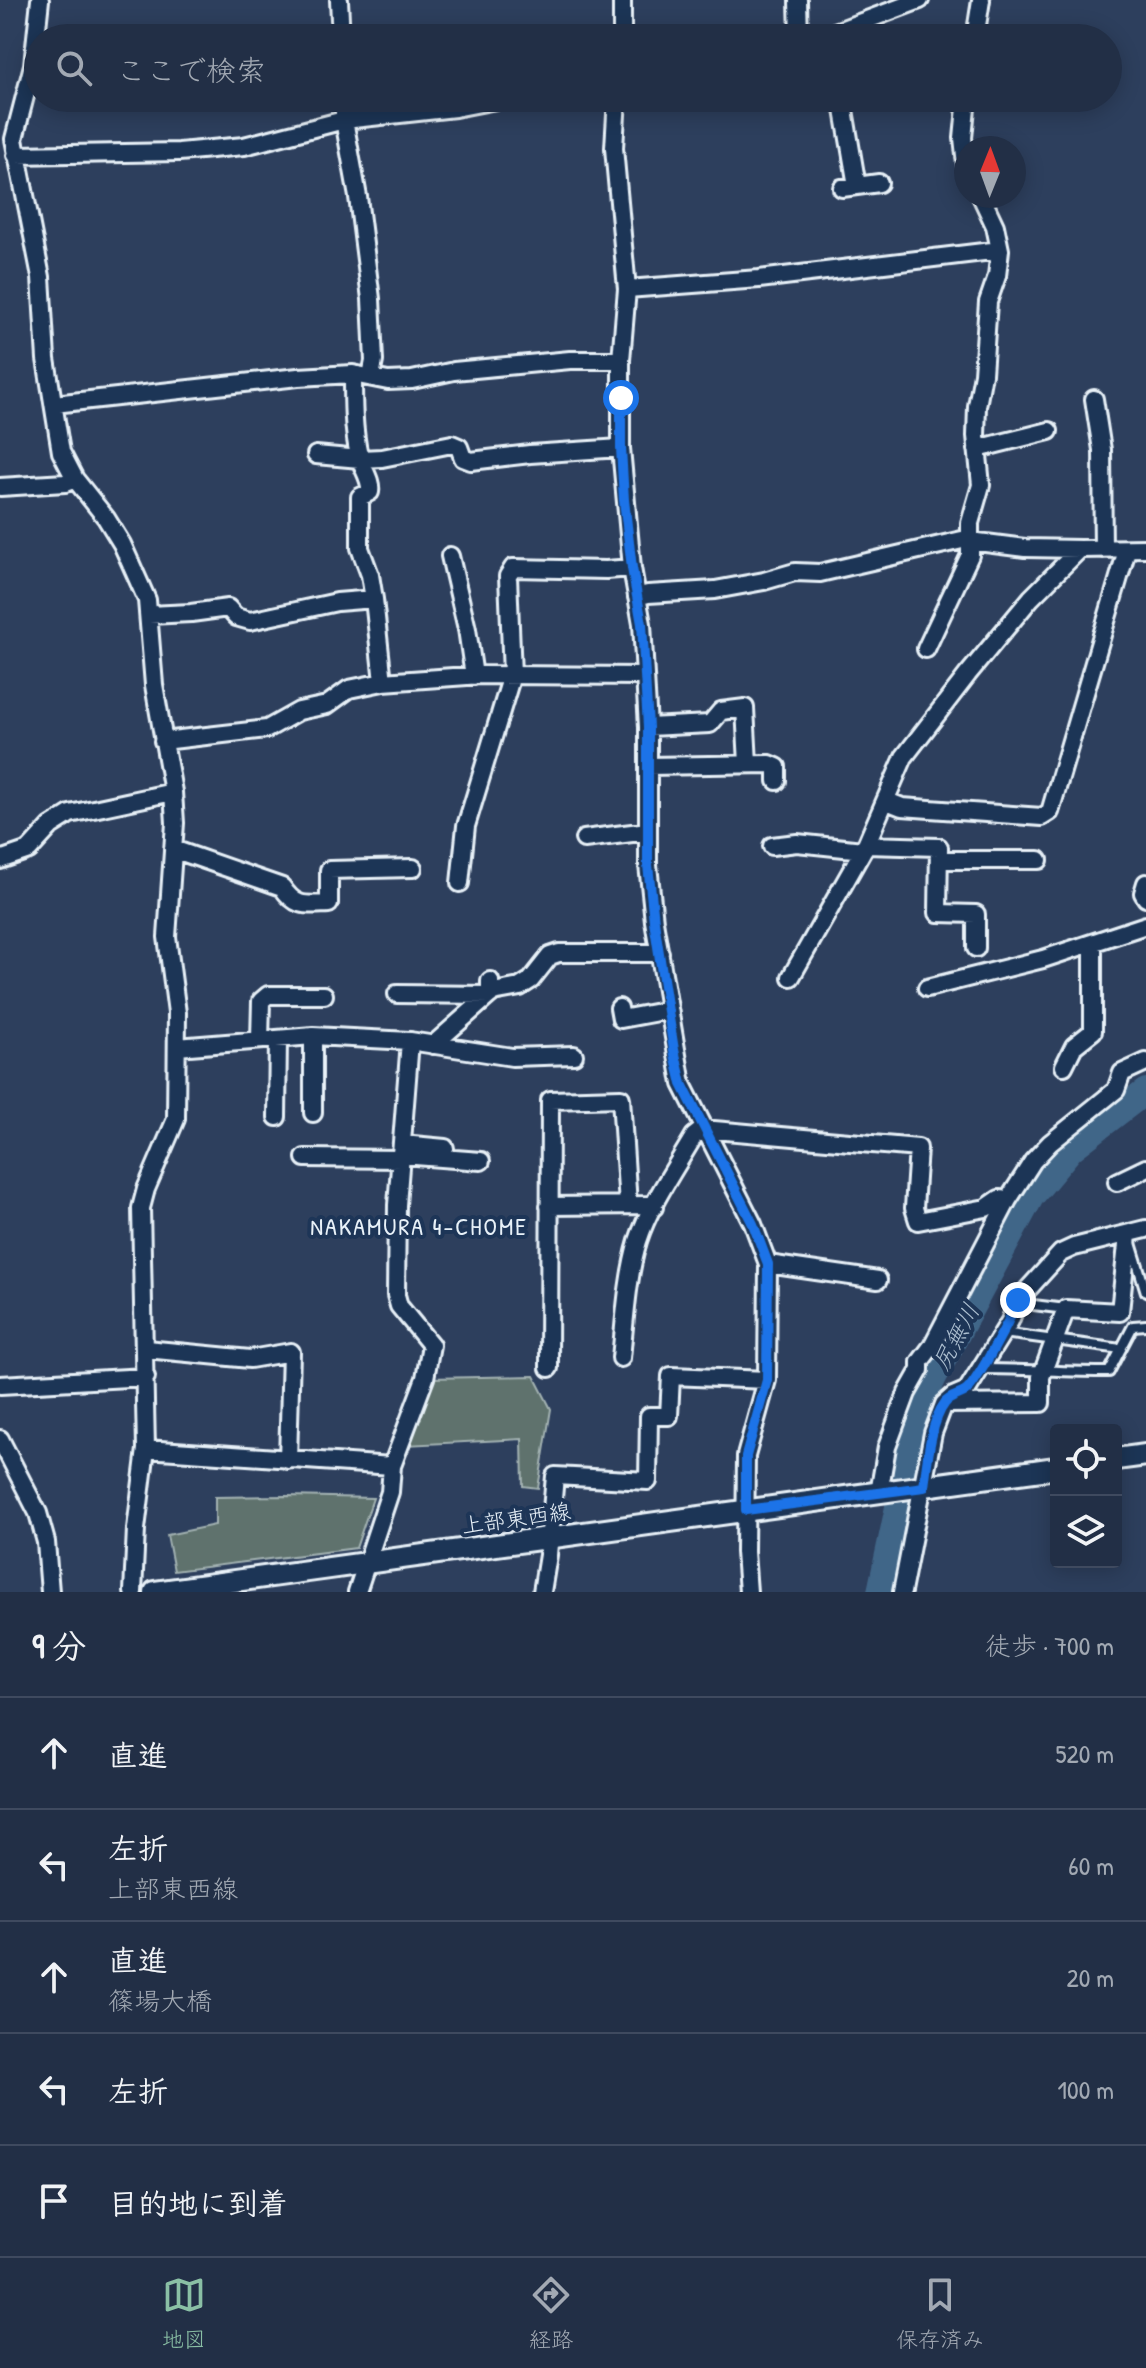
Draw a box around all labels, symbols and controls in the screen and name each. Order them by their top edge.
search box [24,24,1122,112]
icon: search [52,46,96,90]
text: ここで検索 [116,50,266,90]
north arrow [954,136,1026,208]
route start [603,380,639,416]
district label: NAKAMURA 4-CHOME [310,1210,528,1242]
route end [1000,1282,1036,1318]
water label: 尻無川 [924,1297,986,1376]
map controls [1050,1424,1122,1568]
button: locate [1050,1424,1122,1496]
street label: 上部東西線 [459,1495,573,1541]
button: layers [1050,1496,1122,1568]
text: 9 分 [32,1623,86,1669]
text: 徒歩 · 700 m [985,1628,1114,1663]
icon: ahead [32,1731,76,1775]
text: 直進 [108,1735,168,1775]
text: 520 m [1056,1736,1114,1771]
text: 左折 [108,1828,168,1868]
icon: left [32,1843,76,1887]
text: 60 m [1068,1848,1114,1883]
text: 上部東西線 [108,1871,238,1906]
text: 直進 [108,1940,168,1980]
icon: ahead [32,1955,76,1999]
text: 20 m [1067,1960,1114,1995]
text: 篠場大橋 [108,1983,212,2018]
icon: left [32,2067,76,2111]
text: 左折 [108,2071,168,2111]
text: 100 m [1058,2072,1114,2107]
icon: arrive [32,2179,76,2223]
text: 目的地に到着 [108,2183,288,2223]
tab: 地図 [162,2273,206,2354]
tab: 経路 [529,2273,573,2354]
tab: 保存済み [896,2273,984,2354]

